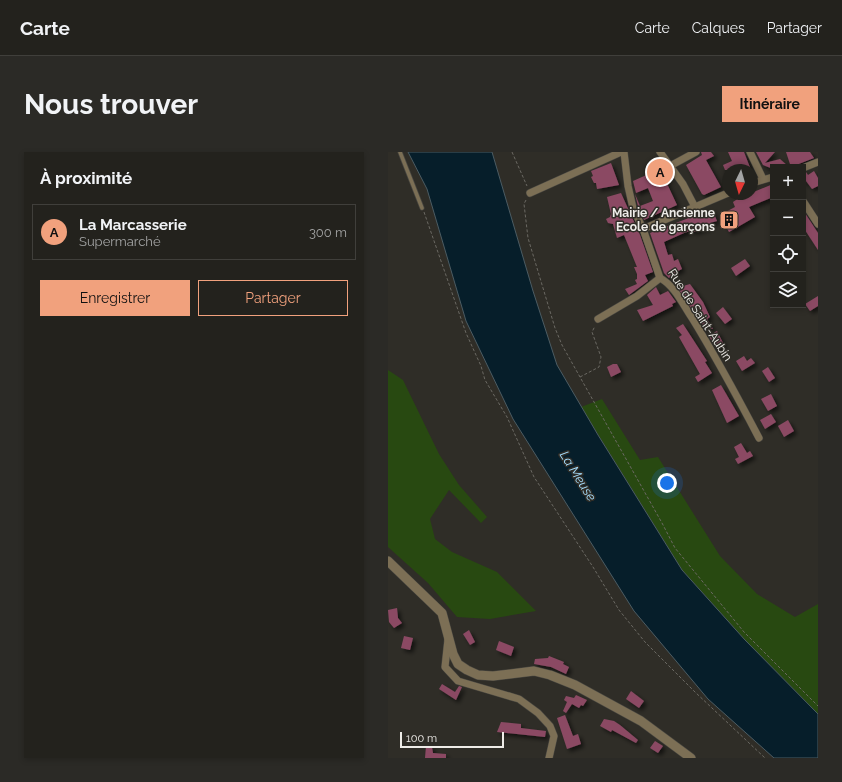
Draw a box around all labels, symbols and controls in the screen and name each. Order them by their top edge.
text: Carte [20,17,70,39]
text: Carte [635,20,670,36]
text: Calques [692,20,745,36]
text: Partager [767,20,822,36]
button: Itinéraire [722,86,818,122]
text: Nous trouver [24,88,198,121]
pin: A [647,157,673,187]
north arrow [722,164,758,200]
map controls [770,164,806,308]
button: + [770,164,806,200]
text: À proximité [40,168,132,188]
button: − [770,200,806,236]
place label: Mairie / Ancienne Ecole de garçons [612,206,715,234]
building icon: Mairie / Ancienne Ecole de garçons [718,209,740,231]
text: La Marcasserie [79,216,187,234]
text: A [50,225,58,240]
text: 300 m [309,225,347,240]
text: Supermarché [79,234,161,249]
button: locate [770,236,806,272]
street label: Rue de Saint-Aubin [665,266,735,364]
button: layers [770,272,806,308]
button: Enregistrer [40,280,190,316]
button: Partager [198,280,348,316]
water label: La Meuse [557,448,599,504]
your location [657,473,677,493]
scale bar [400,730,504,749]
text: 100 m [406,732,437,745]

